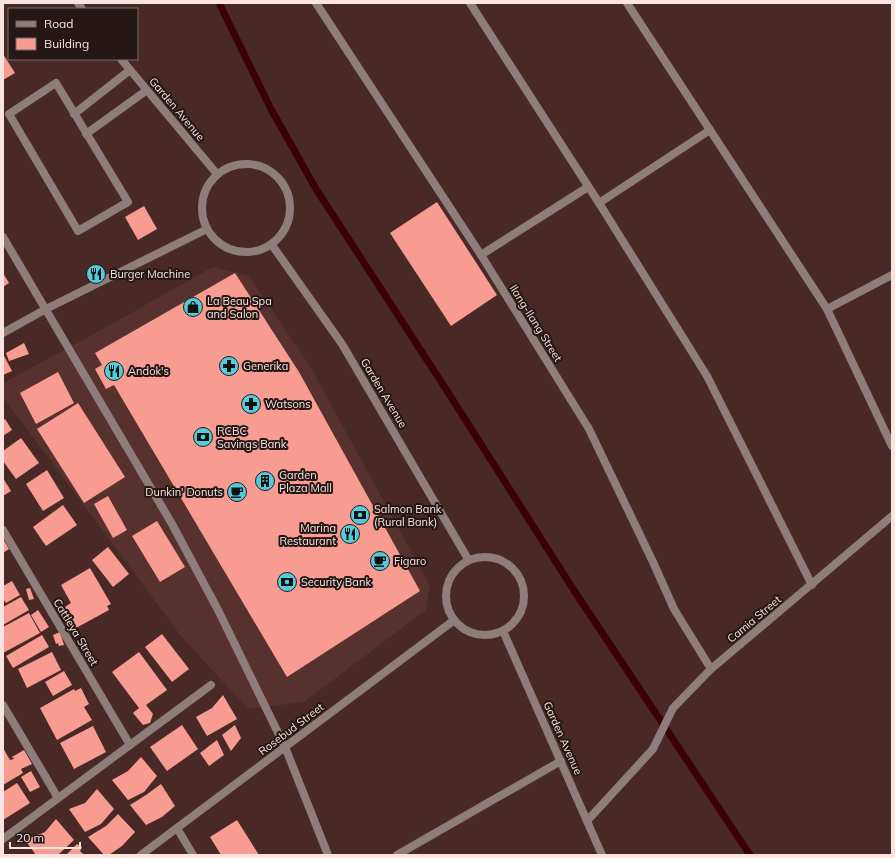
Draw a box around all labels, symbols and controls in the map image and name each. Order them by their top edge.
legend [8,8,138,60]
text: Road [44,16,73,31]
text: Building [44,36,89,51]
street label: Garden Avenue [146,74,208,144]
restaurant icon: Burger Machine [85,263,107,285]
place label: Burger Machine [110,267,190,281]
street label: Ilang-Ilang Street [507,282,565,364]
place label: La Beau Spa and Salon [207,294,272,321]
shop icon: La Beau Spa and Salon [182,296,204,318]
pharmacy icon: Generika [218,355,240,377]
street label: Garden Avenue [358,356,410,430]
place label: Generika [243,359,288,373]
restaurant icon: Andok's [103,360,125,382]
place label: Andok's [128,364,169,378]
pharmacy icon: Watsons [240,393,262,415]
place label: Watsons [265,397,311,411]
place label: RCBC Savings Bank [217,424,287,451]
bank icon: RCBC Savings Bank [192,426,214,448]
place label: Garden Plaza Mall [279,468,332,495]
building icon: Garden Plaza Mall [254,470,276,492]
cafe icon: Dunkin' Donuts [226,481,248,503]
place label: Dunkin' Donuts [145,485,223,499]
place label: Salmon Bank (Rural Bank) [374,502,442,529]
bank icon: Salmon Bank (Rural Bank) [349,504,371,526]
place label: Marina Restaurant [279,521,336,548]
restaurant icon: Marina Restaurant [339,523,361,545]
cafe icon: Figaro [369,550,391,572]
place label: Figaro [394,554,426,568]
bank icon: Security Bank [276,571,298,593]
place label: Security Bank [301,575,371,589]
street label: Camia Street [724,592,784,646]
street label: Cattleya Street [51,596,102,668]
street label: Garden Avenue [541,699,585,777]
street label: Rosebud Street [256,700,326,758]
scale bar [10,824,80,850]
text: 20 m [16,830,44,845]

